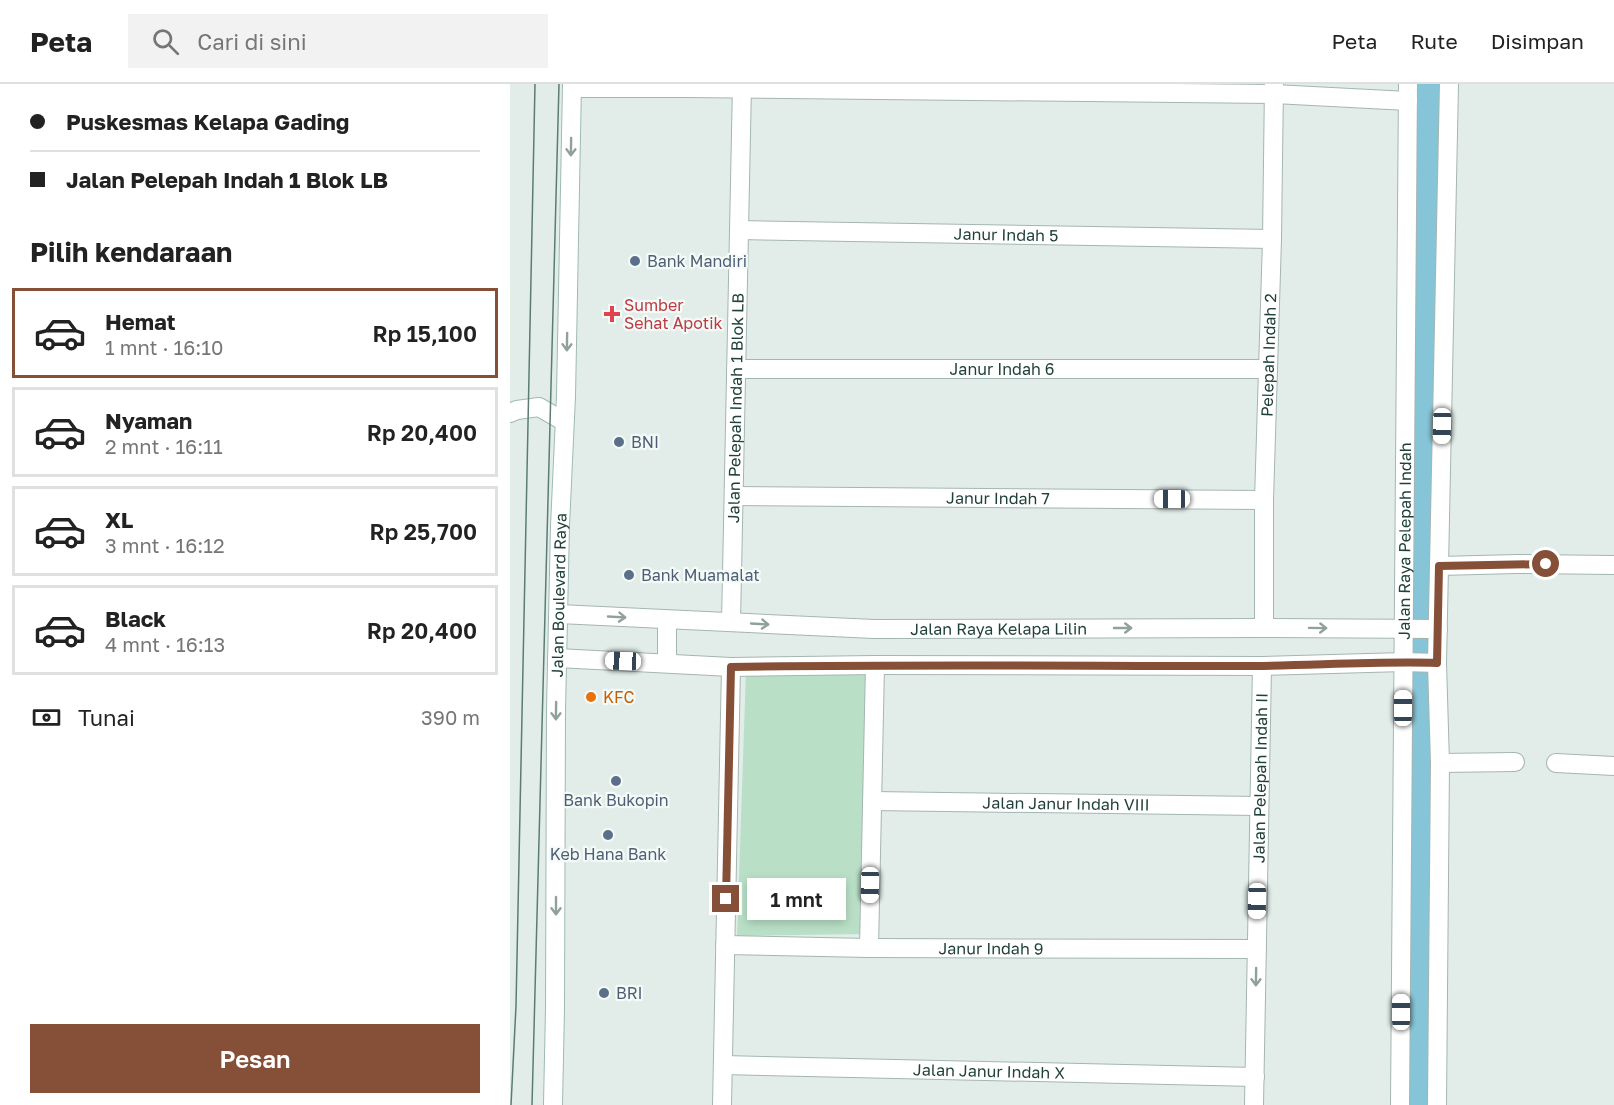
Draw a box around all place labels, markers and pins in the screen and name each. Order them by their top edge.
place label: Bank Mandiri [647,251,747,271]
marker: Bank Mandiri [628,254,642,268]
place label: Sumber Sehat Apotik [624,295,723,333]
marker: Sumber Sehat Apotik [605,307,619,321]
place label: BNI [631,432,659,452]
marker: BNI [612,435,626,449]
place label: Bank Muamalat [641,565,760,585]
marker: Bank Muamalat [622,568,636,582]
place label: KFC [603,687,634,707]
marker: KFC [584,690,598,704]
marker: Bank Bukopin [609,774,623,788]
place label: Bank Bukopin [563,790,669,810]
marker: Keb Hana Bank [601,828,615,842]
place label: Keb Hana Bank [550,844,666,864]
place label: BRI [616,983,643,1003]
marker: BRI [597,986,611,1000]

